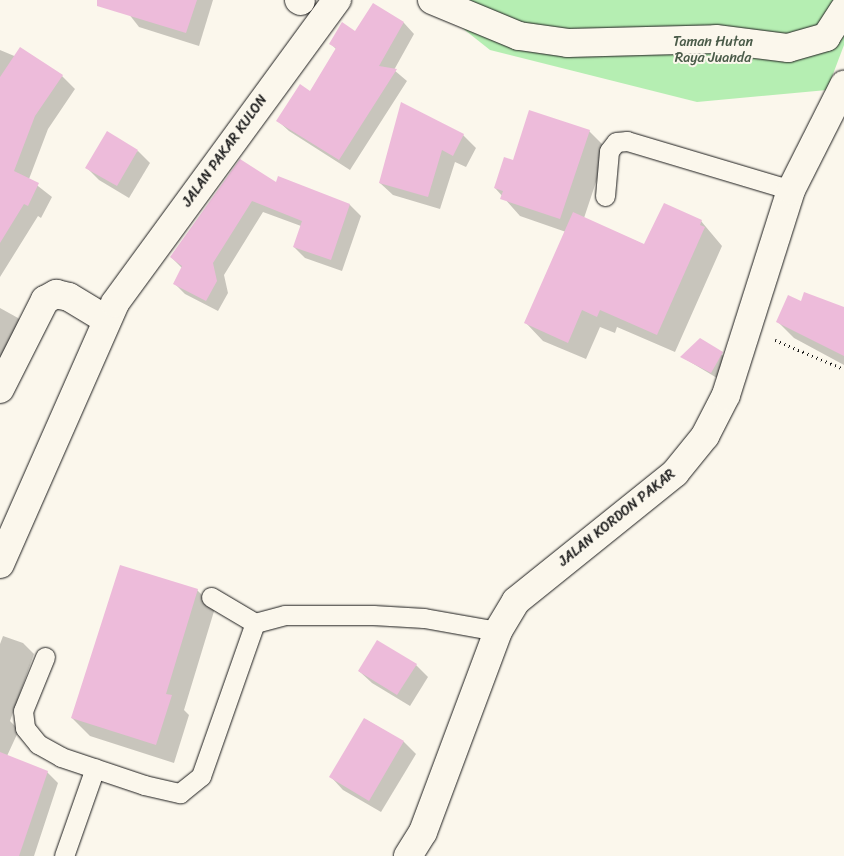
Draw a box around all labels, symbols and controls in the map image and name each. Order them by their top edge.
park label: Taman Hutan Raya Juanda [673,34,753,66]
street label: JALAN PAKAR KULON [179,92,271,210]
street label: JALAN KORDON PAKAR [556,466,678,570]

